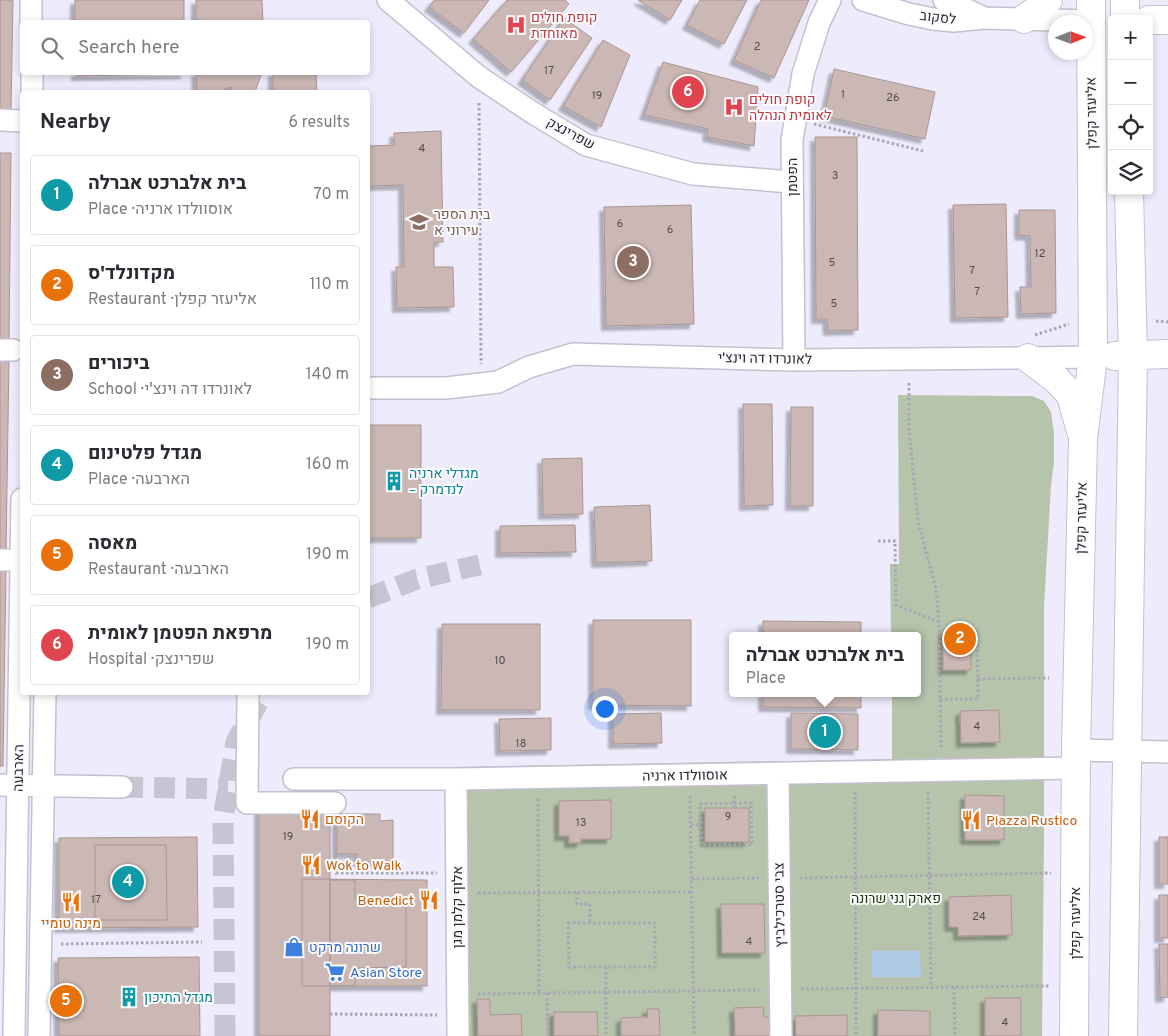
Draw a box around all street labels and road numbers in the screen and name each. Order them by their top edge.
street label: לסקוב [919,8,957,29]
street label: אליעזר קפלן [1083,77,1102,149]
street label: שפרינצק [543,115,597,154]
street label: הפטמן [785,158,802,196]
street label: לאונרדו דה וינצ'י [718,350,812,369]
street label: אליעזר קפלן [1073,482,1092,554]
street label: הארבעה [11,744,28,792]
street label: אוסוולדו ארניה [642,767,728,786]
street label: צבי סטרכילביץ [771,862,790,948]
street label: אלוף קלמן מגן [450,866,467,948]
street label: אליעזר קפלן [1068,887,1085,959]

